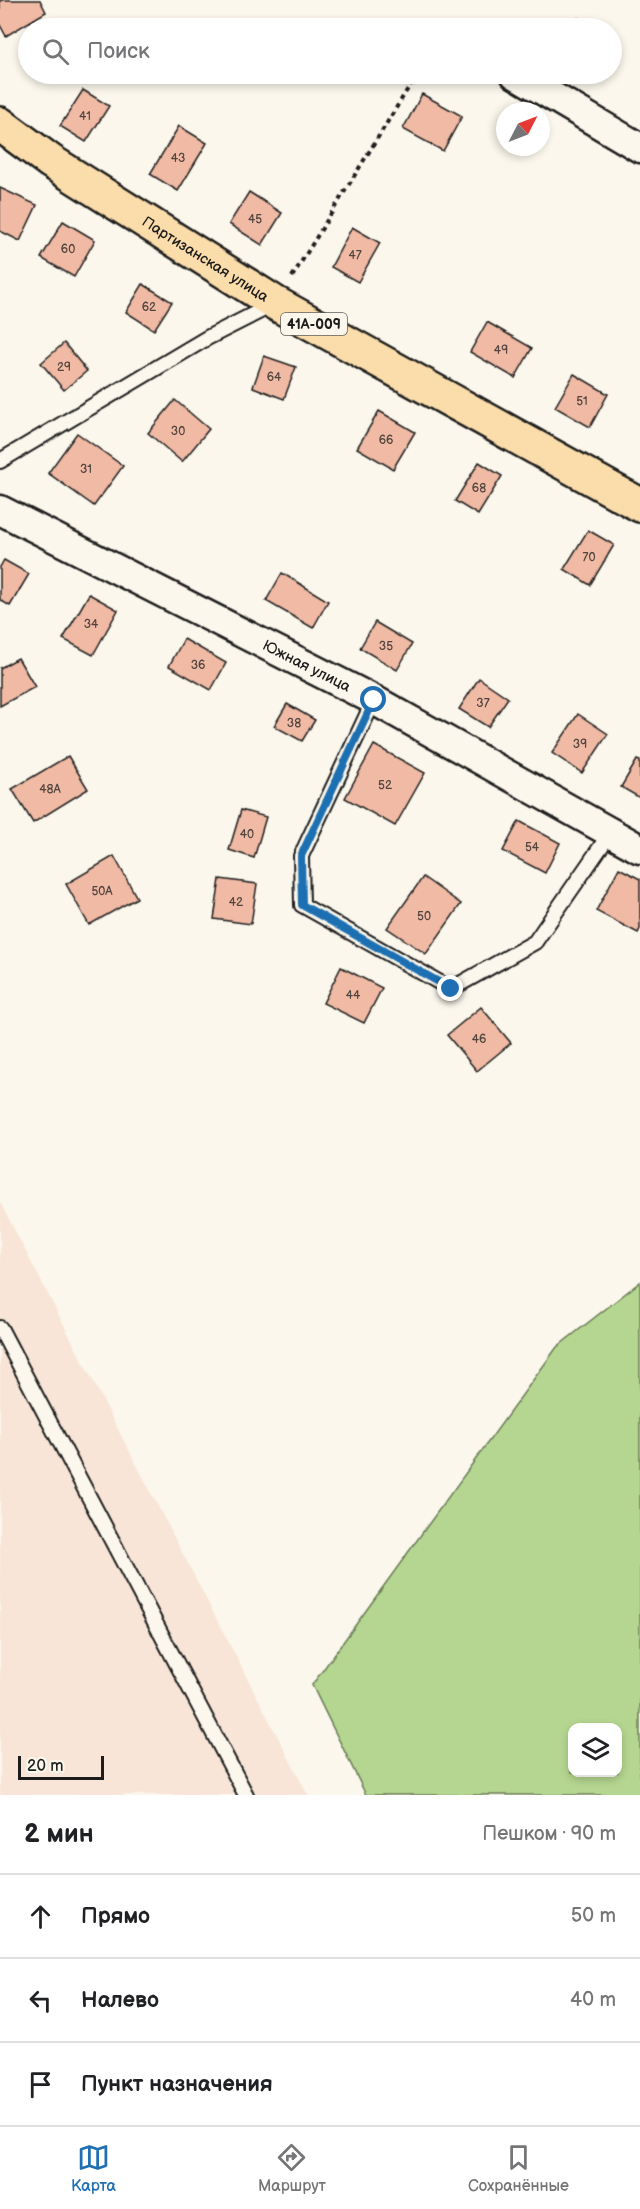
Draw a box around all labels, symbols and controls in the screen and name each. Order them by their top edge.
search box [18,18,622,84]
icon: search [39,35,72,68]
text: Поиск [87,38,150,65]
north arrow [496,102,550,156]
house number: 41 [79,109,91,124]
house number: 43 [171,151,185,166]
street label: Партизанская улица [138,212,272,307]
house number: 45 [248,212,262,227]
house number: 60 [61,242,75,257]
house number: 47 [348,248,362,263]
house number: 62 [142,300,156,315]
road number: 41А-009 [281,313,347,335]
house number: 49 [494,343,508,358]
house number: 29 [57,360,71,375]
house number: 64 [267,370,282,385]
house number: 51 [576,394,588,409]
house number: 30 [171,424,185,439]
house number: 66 [379,433,393,448]
house number: 31 [80,462,92,477]
house number: 68 [472,481,486,496]
house number: 70 [583,550,595,565]
house number: 34 [84,617,99,632]
street label: Южная улица [259,636,354,697]
house number: 35 [379,639,393,654]
house number: 36 [191,658,205,673]
route start [360,686,386,712]
house number: 37 [476,696,490,711]
house number: 38 [287,716,301,731]
house number: 39 [573,737,587,752]
house number: 52 [378,778,392,793]
house number: 48А [39,782,62,797]
house number: 40 [240,827,254,842]
house number: 54 [525,840,540,855]
house number: 50А [91,884,113,899]
house number: 42 [229,895,243,910]
house number: 50 [417,909,431,924]
route end [437,975,463,1001]
house number: 44 [346,988,361,1003]
house number: 46 [472,1032,486,1047]
map controls [568,1723,622,1777]
button: layers [568,1723,622,1777]
scale bar [18,1753,104,1780]
text: 20 m [27,1757,63,1776]
text: 2 мин [24,1819,94,1850]
text: Пешком · 90 m [482,1822,616,1846]
icon: ahead [24,1900,57,1933]
text: Прямо [81,1903,150,1930]
text: 50 m [571,1904,616,1928]
icon: left [24,1984,57,2017]
text: Налево [81,1987,159,2014]
text: 40 m [570,1988,616,2012]
icon: arrive [24,2068,57,2101]
text: Пункт назначения [81,2071,273,2098]
tab: Карта [71,2141,116,2196]
tab: Маршрут [258,2141,326,2196]
tab: Сохранённые [468,2141,569,2196]

